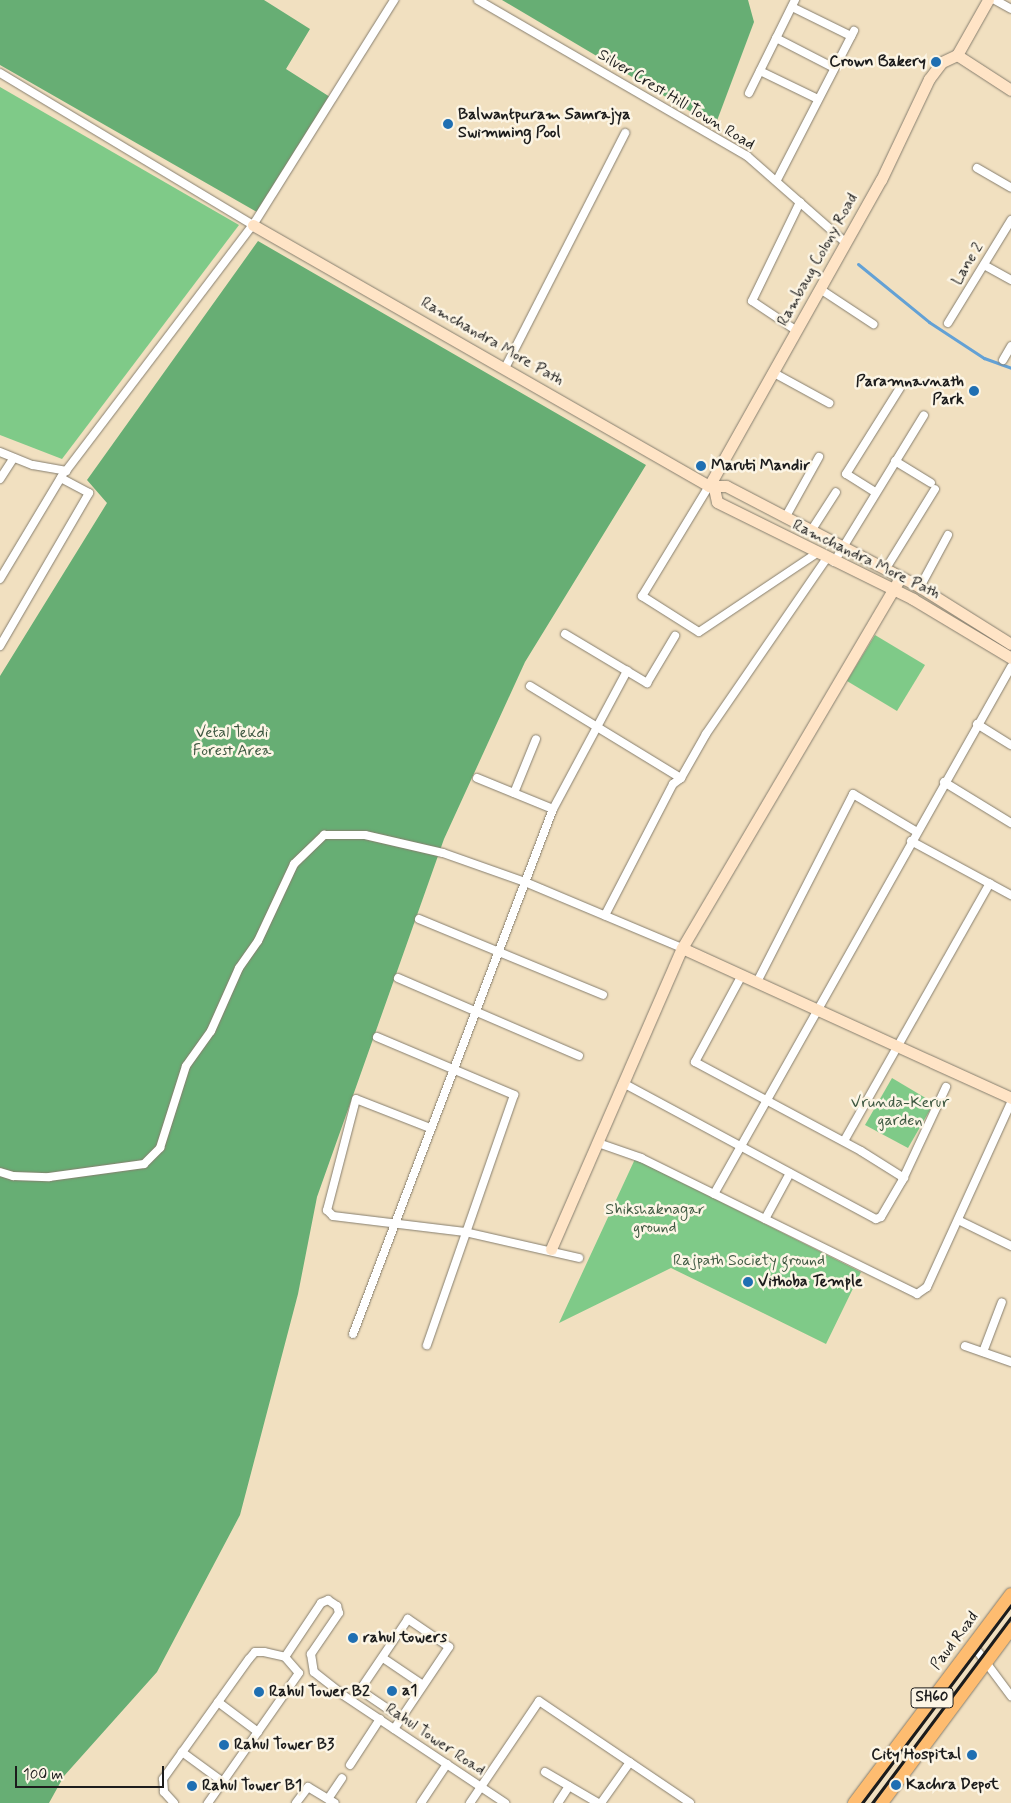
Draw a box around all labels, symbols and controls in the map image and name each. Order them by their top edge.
street label: Silver Crest Hill Town Road [594,45,758,155]
place label: Crown Bakery [828,52,926,72]
marker: Crown Bakery [930,56,942,68]
place label: Balwantpuram Samrajya Swimming Pool [458,105,635,143]
marker: Balwantpuram Samrajya Swimming Pool [442,118,454,130]
street label: Rambaug Colony Road [772,188,864,332]
street label: Lane 2 [948,239,988,289]
street label: Ramchandra More Path [417,293,567,391]
place label: Paramnavnath Park [856,372,964,410]
marker: Paramnavnath Park [968,385,980,397]
place label: Maruti Mandir [711,456,810,476]
marker: Maruti Mandir [695,460,707,472]
street label: Ramchandra More Path [789,516,943,604]
park label: Vetal Tekdi Forest Area [193,723,271,761]
park label: Vrunda-Kerur garden [851,1093,949,1131]
park label: Shikshaknagar ground [605,1200,705,1238]
park label: Rajpath Society ground [673,1251,825,1271]
place label: Vithoba Temple [758,1272,859,1292]
marker: Vithoba Temple [742,1276,754,1288]
street label: Paud Road [927,1608,983,1674]
place label: rahul towers [363,1628,447,1648]
marker: rahul towers [347,1632,359,1644]
place label: a1 [402,1681,417,1701]
place label: Rahul Tower B2 [269,1682,370,1702]
marker: a1 [386,1685,398,1697]
marker: Rahul Tower B2 [253,1686,265,1698]
road number: SH60 [910,1686,954,1710]
street label: Rahul Tower Road [382,1700,488,1780]
place label: Rahul Tower B3 [234,1735,334,1755]
marker: Rahul Tower B3 [218,1739,230,1751]
place label: City Hospital [871,1745,961,1765]
marker: City Hospital [965,1748,979,1762]
scale bar [18,1756,166,1788]
text: 100 m [23,1765,63,1785]
place label: Kachra Depot [906,1775,999,1795]
place label: Rahul Tower B1 [202,1776,302,1796]
marker: Kachra Depot [890,1779,902,1791]
marker: Rahul Tower B1 [186,1780,198,1792]

